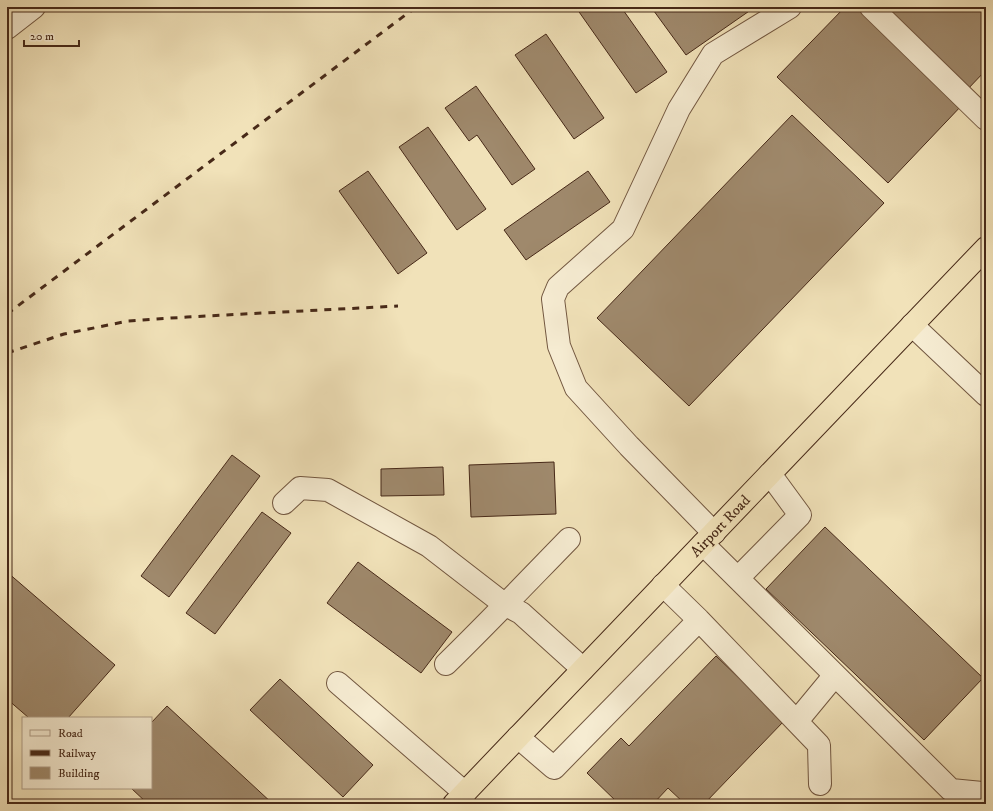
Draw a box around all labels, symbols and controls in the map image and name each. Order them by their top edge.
scale bar [24,22,79,48]
text: 20 m [30,29,54,44]
street label: Airport Road [686,491,755,561]
legend [22,717,152,789]
text: Road [58,726,83,741]
text: Railway [58,746,96,761]
text: Building [58,766,99,781]

